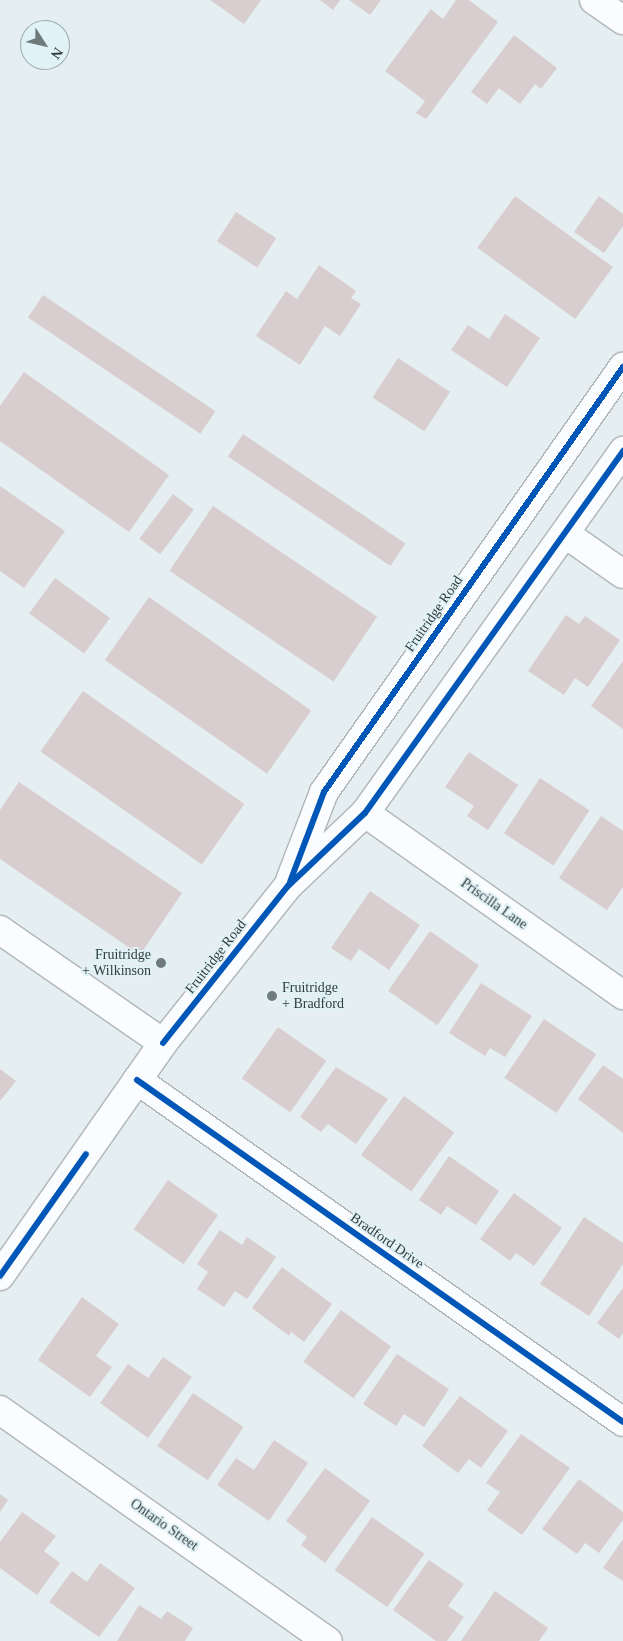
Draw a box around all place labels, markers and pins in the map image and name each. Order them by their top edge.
place label: Fruitridge + Wilkinson [82,947,151,980]
marker: Fruitridge + Wilkinson [155,957,167,969]
place label: Fruitridge + Bradford [282,980,344,1012]
marker: Fruitridge + Bradford [266,990,278,1002]

